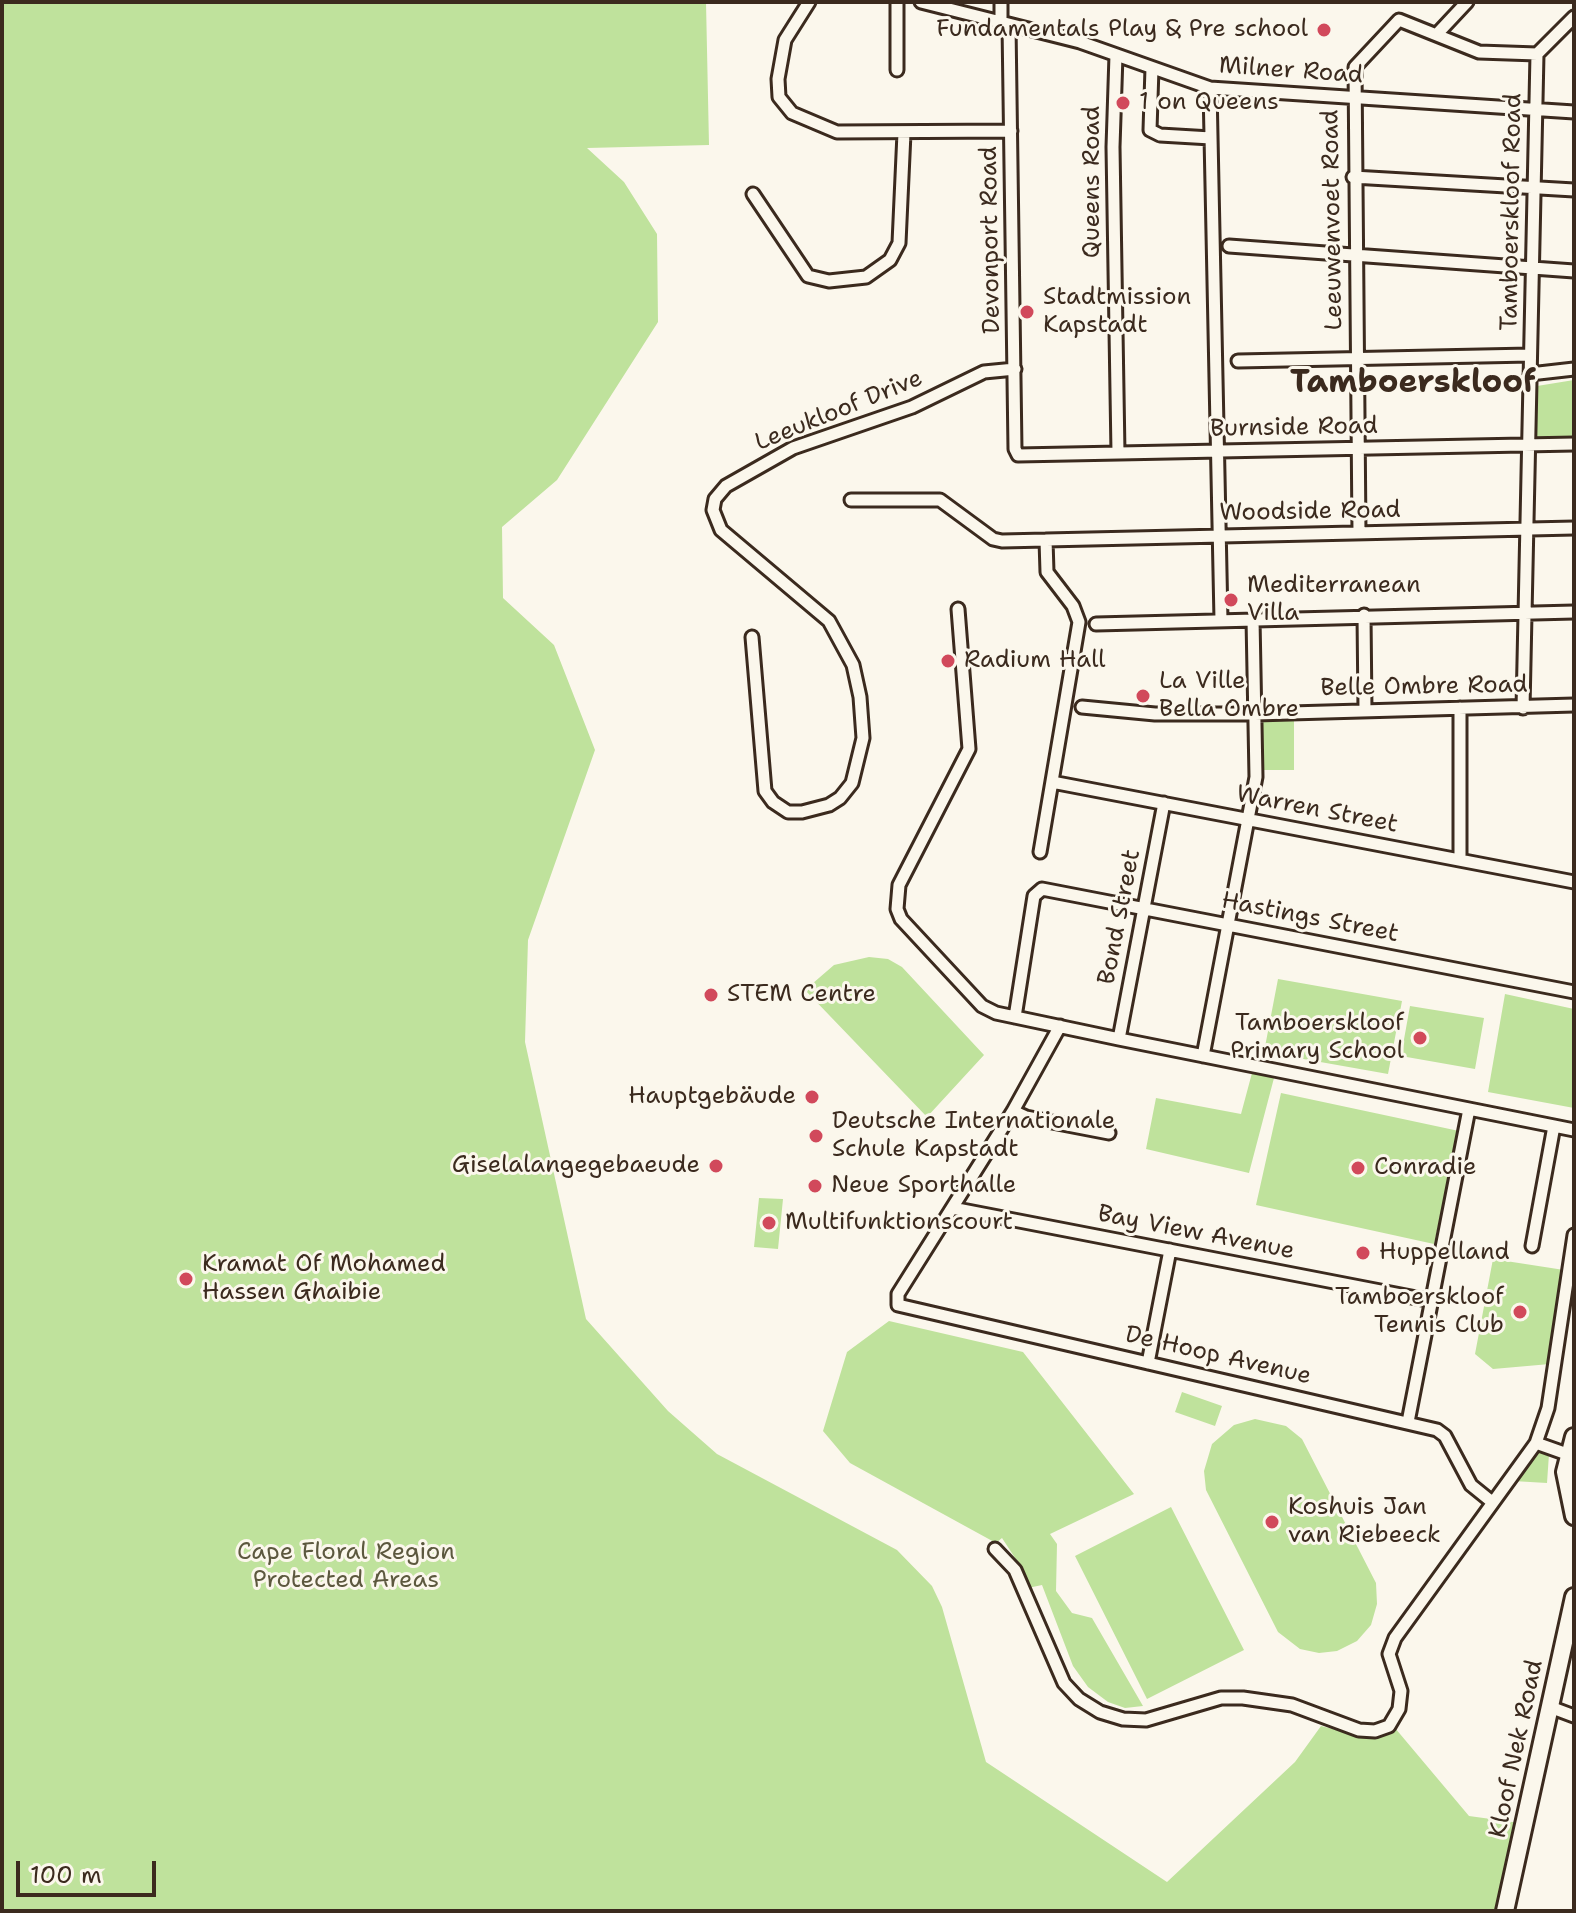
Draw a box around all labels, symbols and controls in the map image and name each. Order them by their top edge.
place label: Fundamentals Play & Pre school [936,16,1308,44]
marker: Fundamentals Play & Pre school [1315,21,1333,39]
street label: Milner Road [1218,52,1364,90]
place label: 1 on Queens [1139,89,1279,117]
street label: Tamboerskloof Road [1496,93,1528,331]
marker: 1 on Queens [1114,94,1132,112]
street label: Queens Road [1079,106,1107,258]
street label: Leeuwenvoet Road [1317,109,1349,331]
street label: Devonport Road [975,146,1007,334]
place label: Stadtmission Kapstadt [1043,284,1191,340]
marker: Stadtmission Kapstadt [1018,303,1036,321]
street label: Leeukloof Drive [751,364,927,458]
district label: Tamboerskloof [1290,365,1536,403]
street label: Burnside Road [1210,412,1378,444]
street label: Woodside Road [1219,496,1401,528]
place label: Mediterranean Villa [1247,572,1421,628]
marker: Mediterranean Villa [1222,591,1240,609]
place label: Radium Hall [964,647,1106,675]
marker: Radium Hall [939,652,957,670]
place label: La Ville Bella Ombre [1159,668,1299,724]
street label: Belle Ombre Road [1320,671,1528,703]
marker: La Ville Bella Ombre [1134,687,1152,705]
street label: Warren Street [1234,780,1400,840]
street label: Bond Street [1093,847,1147,987]
street label: Hastings Street [1219,887,1401,949]
place label: STEM Centre [727,981,876,1009]
marker: STEM Centre [702,986,720,1004]
place label: Tamboerskloof Primary School [1230,1010,1404,1066]
marker: Tamboerskloof Primary School [1411,1029,1429,1047]
place label: Hauptgebäude [628,1083,796,1111]
marker: Hauptgebäude [803,1088,821,1106]
place label: Deutsche Internationale Schule Kapstadt [832,1108,1115,1164]
marker: Deutsche Internationale Schule Kapstadt [807,1127,825,1145]
place label: Giselalangegebaeude [452,1152,700,1180]
place label: Conradie [1374,1154,1477,1182]
marker: Giselalangegebaeude [707,1157,725,1175]
marker: Conradie [1349,1159,1367,1177]
place label: Neue Sporthalle [831,1172,1016,1200]
marker: Neue Sporthalle [806,1177,824,1195]
street label: Bay View Avenue [1095,1200,1297,1266]
place label: Multifunktionscourt [785,1209,1013,1237]
marker: Multifunktionscourt [760,1214,778,1232]
place label: Huppelland [1379,1239,1510,1267]
marker: Huppelland [1354,1244,1372,1262]
place label: Kramat Of Mohamed Hassen Ghaibie [202,1251,446,1307]
marker: Kramat Of Mohamed Hassen Ghaibie [177,1270,195,1288]
place label: Tamboerskloof Tennis Club [1335,1284,1504,1340]
marker: Tamboerskloof Tennis Club [1511,1303,1529,1321]
street label: De Hoop Avenue [1122,1321,1314,1391]
place label: Koshuis Jan van Riebeeck [1288,1494,1441,1550]
marker: Koshuis Jan van Riebeeck [1263,1513,1281,1531]
park label: Cape Floral Region Protected Areas [237,1539,455,1595]
street label: Kloof Nek Road [1484,1657,1550,1841]
scale bar [20,1845,160,1895]
text: 100 m [30,1859,102,1891]

